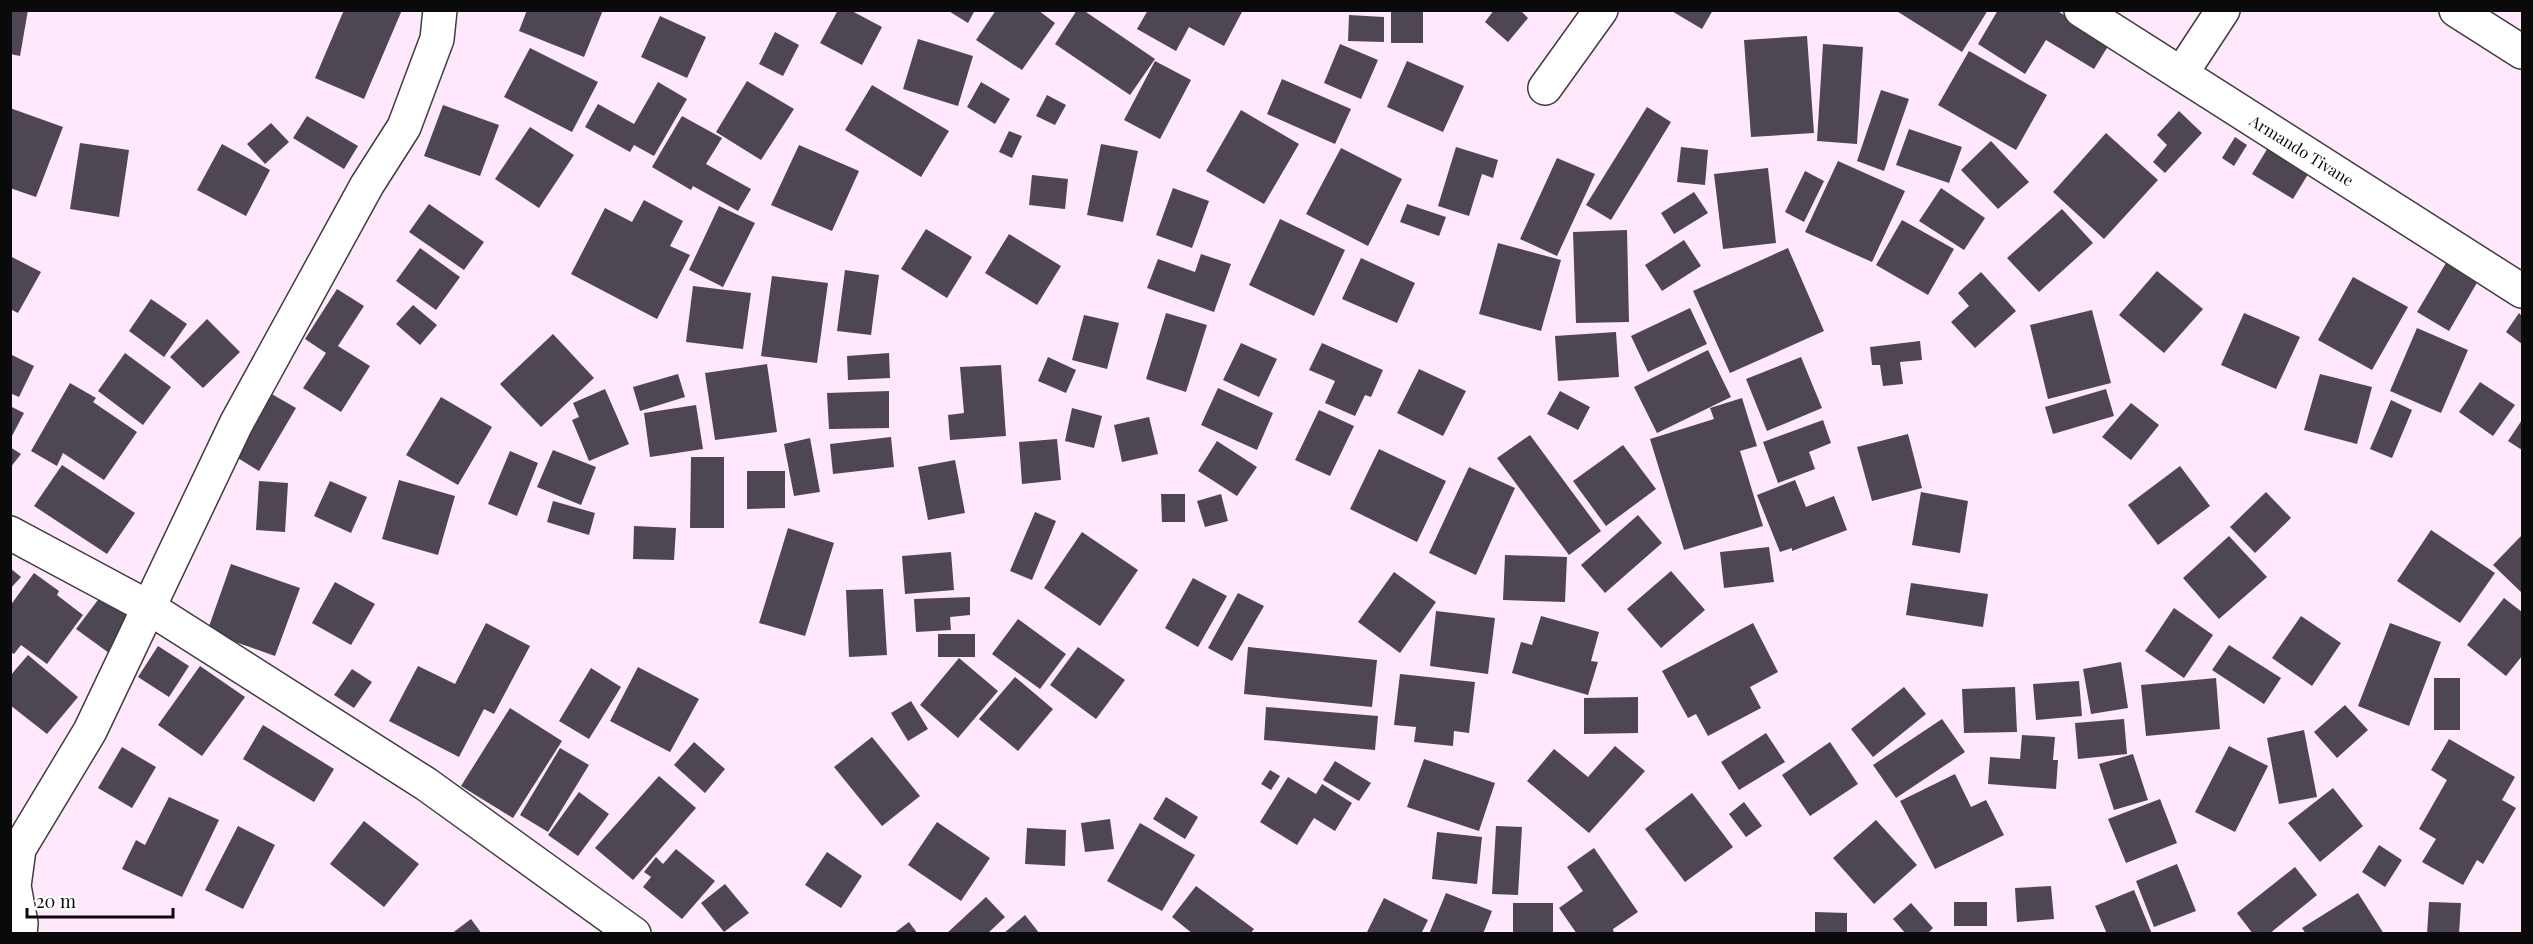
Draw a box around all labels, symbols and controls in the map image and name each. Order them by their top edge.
street label: Armando Tivane [2245,109,2358,190]
scale bar [27,881,172,919]
text: 20 m [36,889,76,913]

